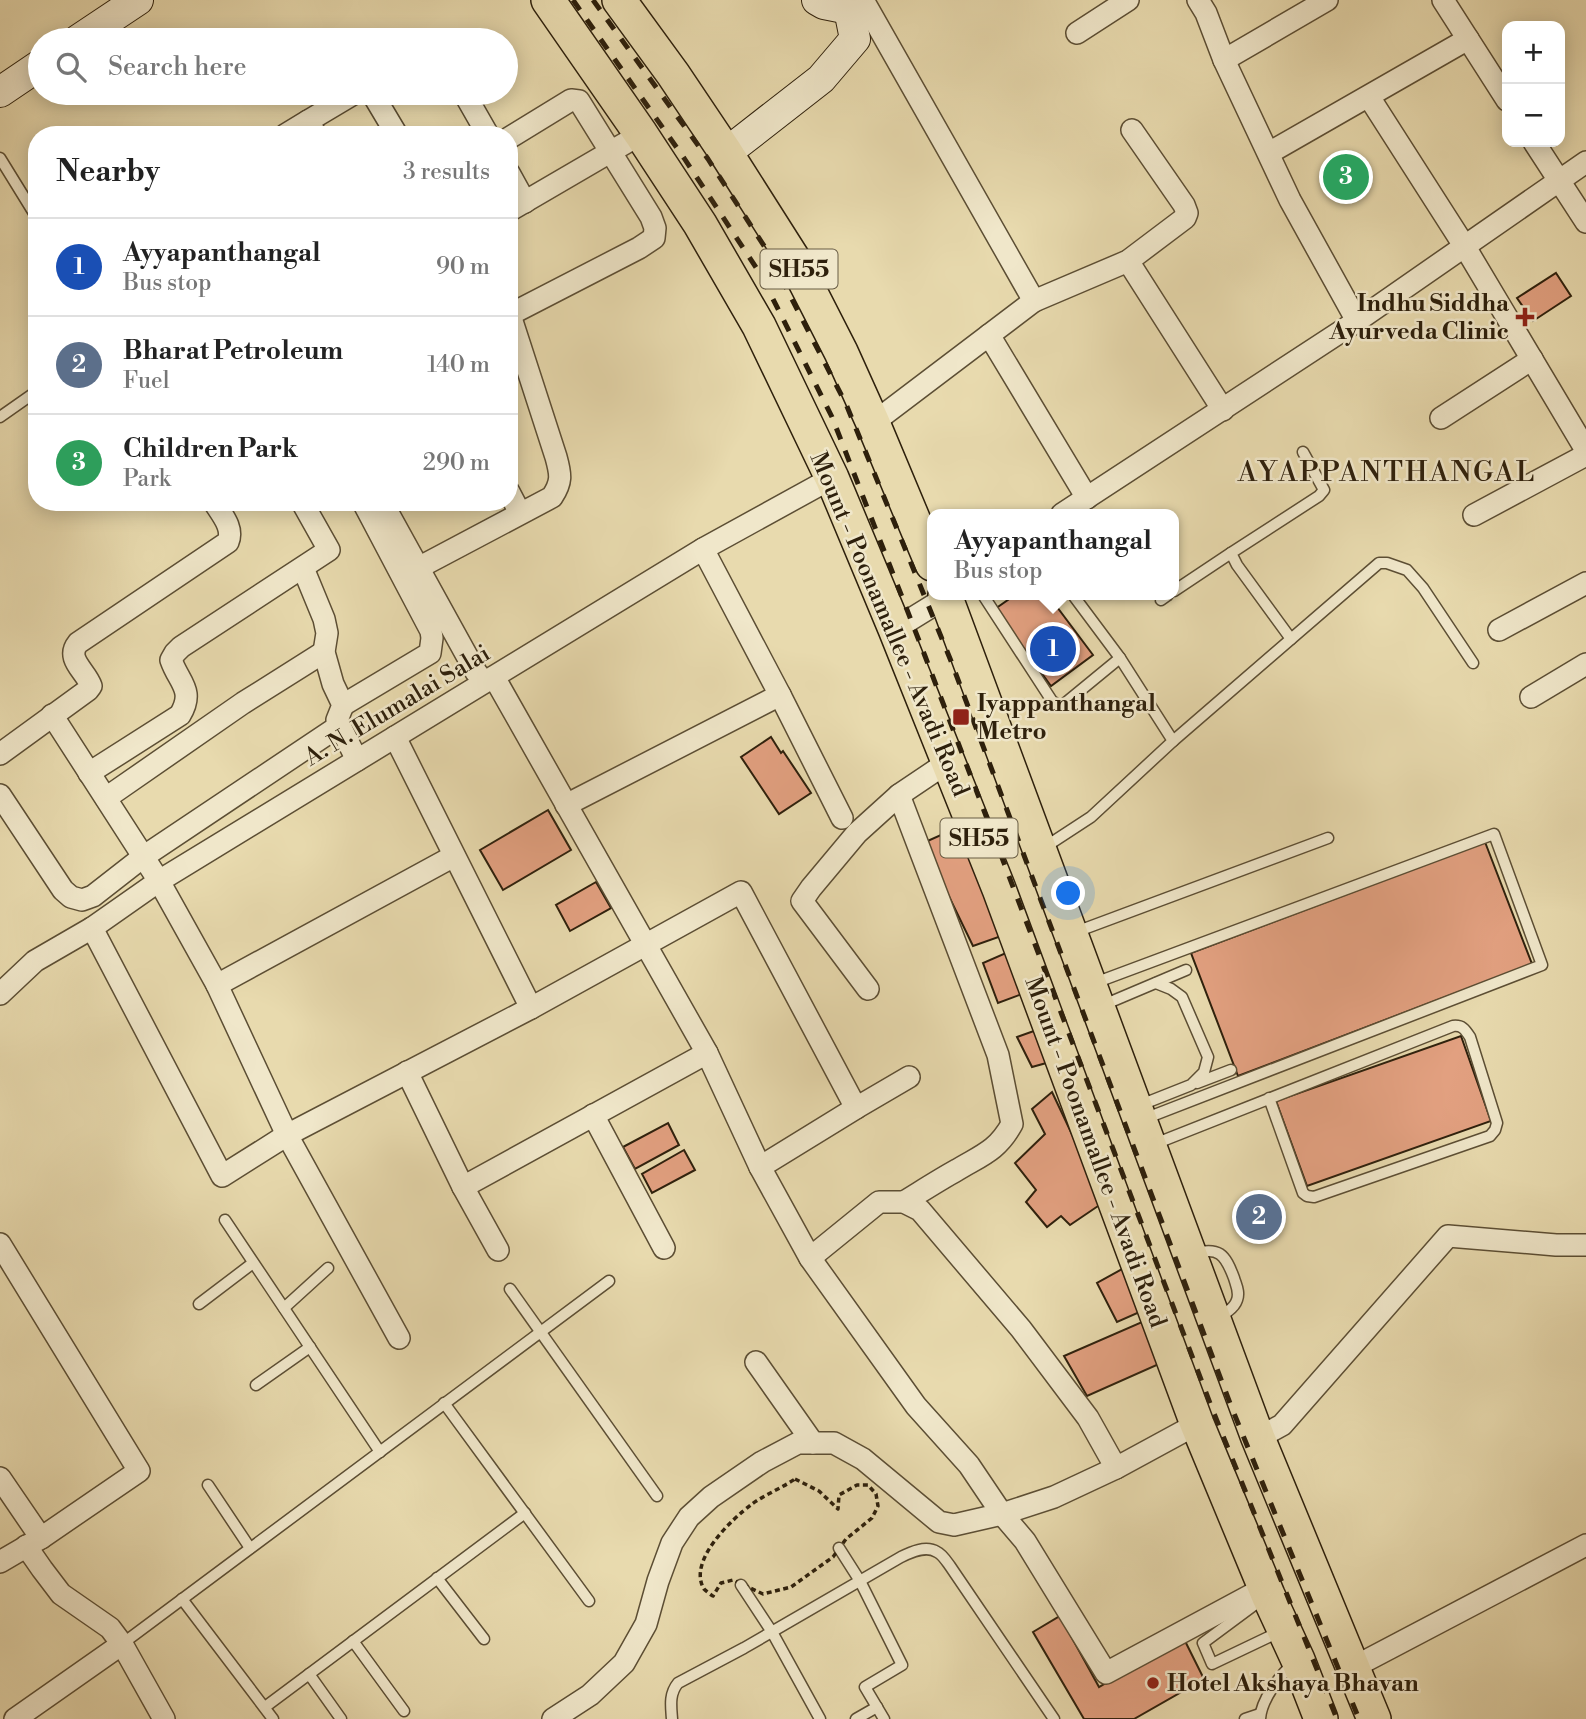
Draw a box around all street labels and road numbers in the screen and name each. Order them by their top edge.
road number: SH55 [760,250,838,288]
street label: Mount - Poonamallee - Avadi Road [803,448,976,801]
street label: A. N. Elumalai Salai [298,638,496,774]
road number: SH55 [940,818,1018,858]
street label: Mount - Poonamallee - Avadi Road [1017,973,1173,1332]

